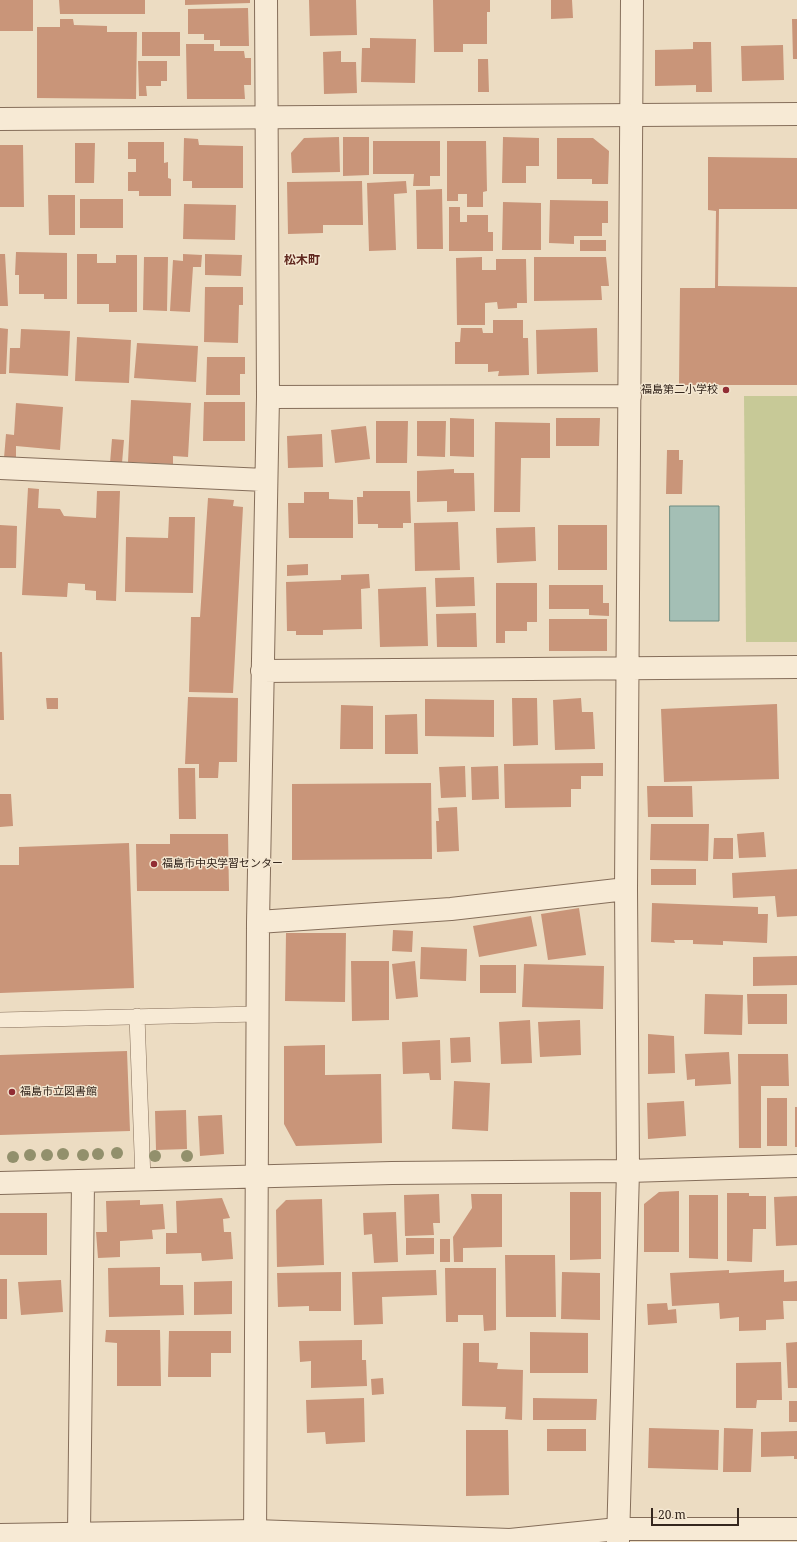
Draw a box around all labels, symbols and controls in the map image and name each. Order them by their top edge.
district label: 松木町 [284,254,320,268]
place label: 福島第二小学校 [641,383,718,397]
marker: 福島第二小学校 [721,385,731,395]
place label: 福島市中央学習センター [162,857,283,871]
marker: 福島市中央学習センター [149,859,159,869]
place label: 福島市立図書館 [20,1085,97,1099]
marker: 福島市立図書館 [7,1087,17,1097]
scale bar [653,1500,741,1526]
text: 20 m [658,1506,686,1523]

